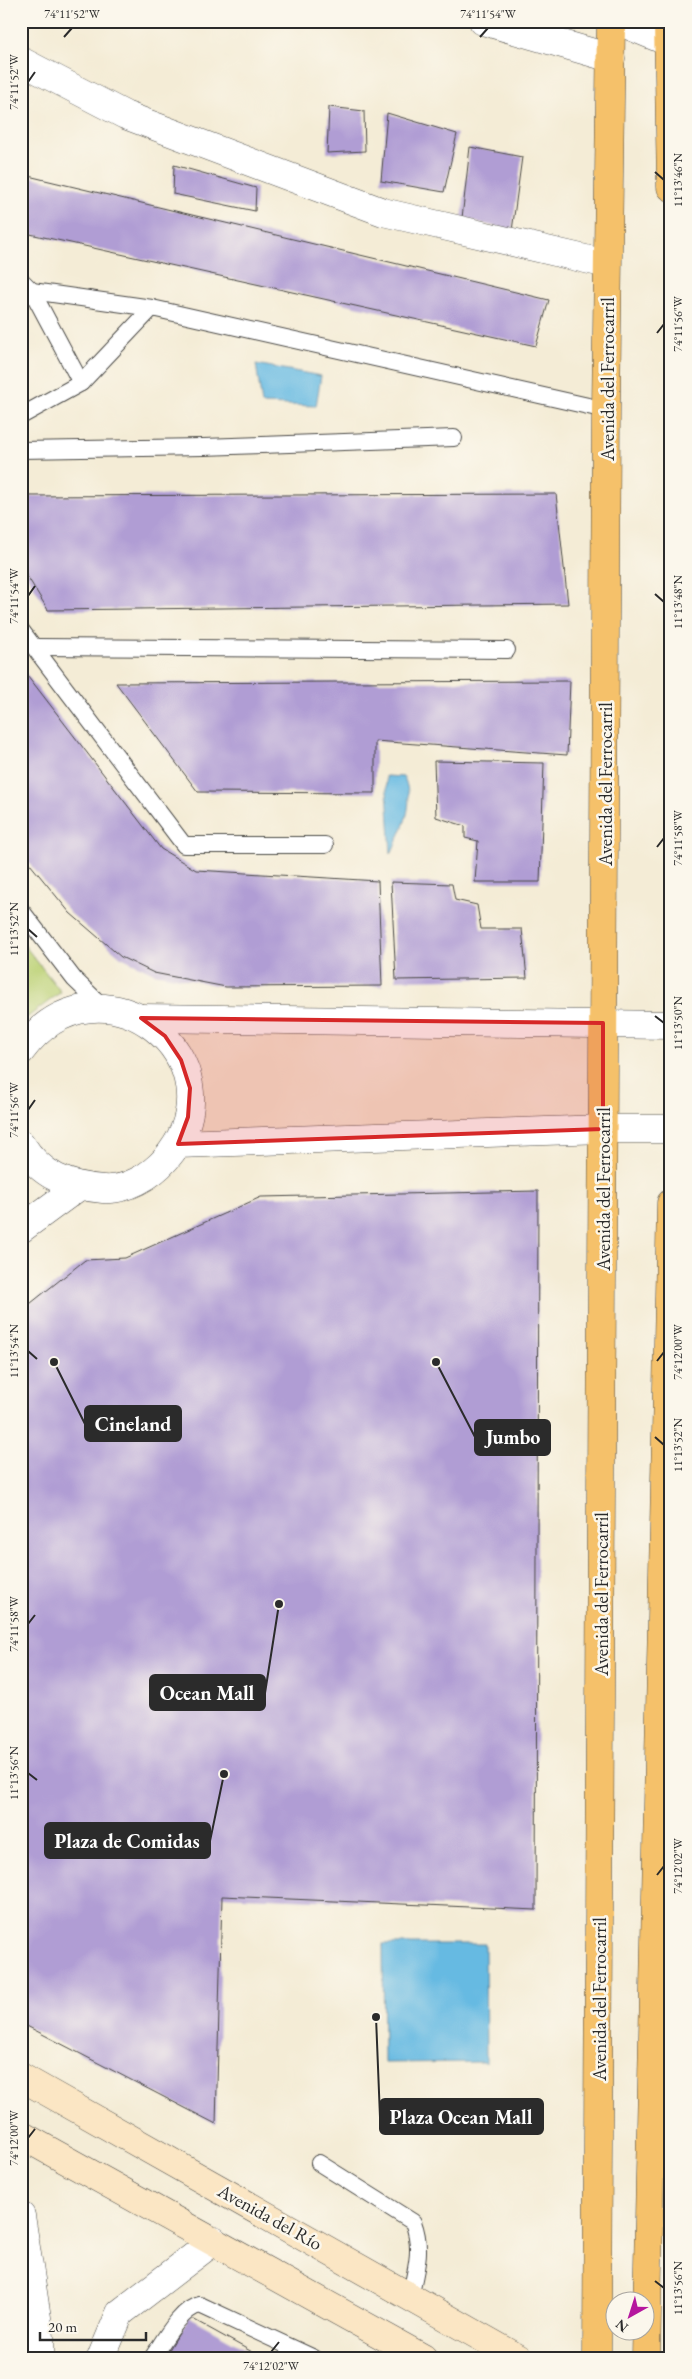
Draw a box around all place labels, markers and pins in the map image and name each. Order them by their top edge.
callout: Cineland [85,1406,181,1441]
callout: Jumbo [475,1420,550,1455]
callout: Ocean Mall [150,1675,265,1710]
callout: Plaza de Comidas [45,1823,210,1858]
callout: Plaza Ocean Mall [380,2099,543,2134]

